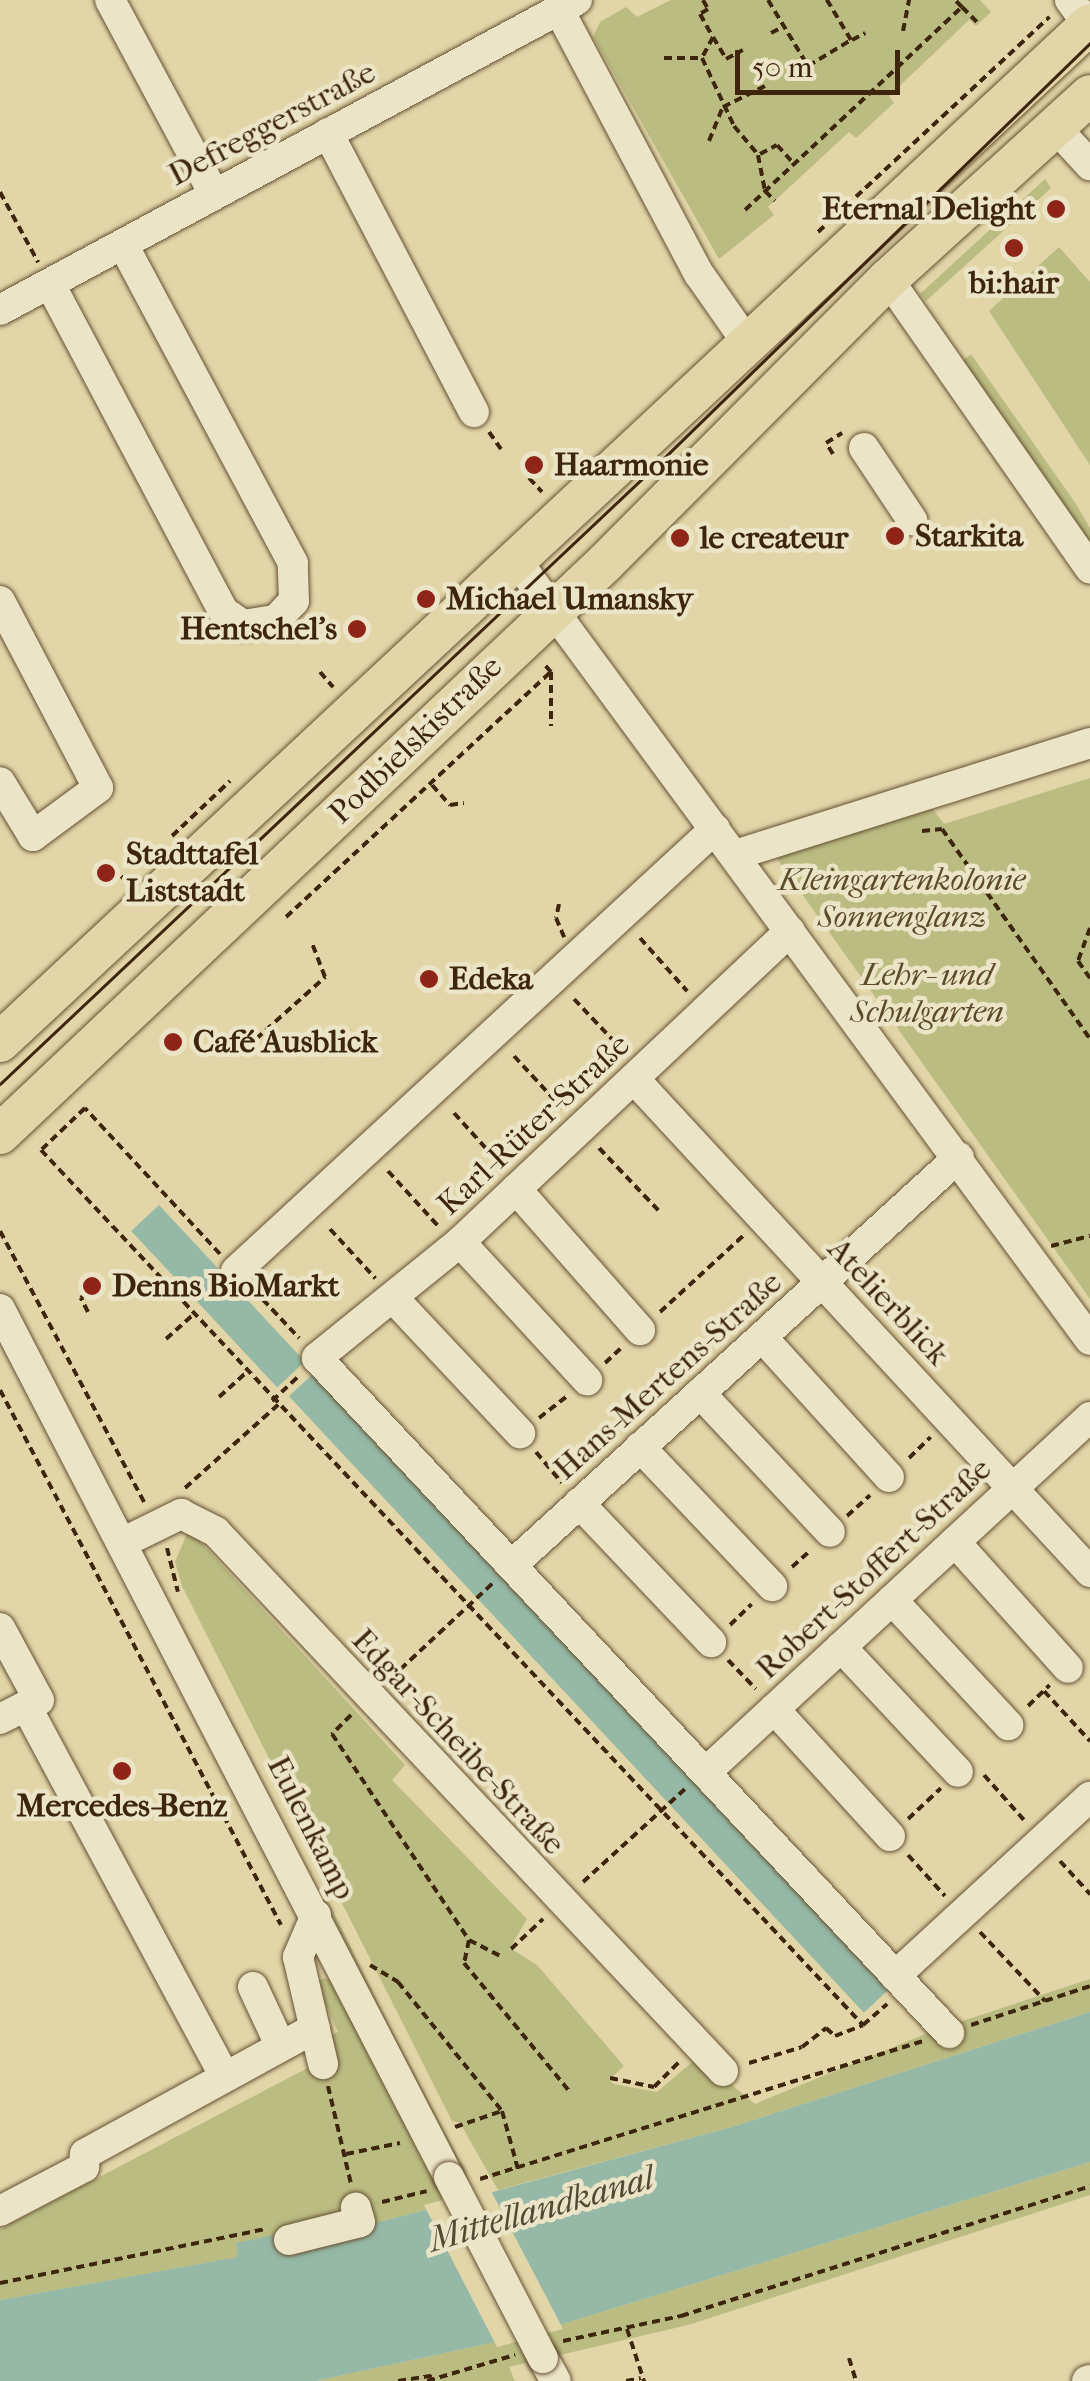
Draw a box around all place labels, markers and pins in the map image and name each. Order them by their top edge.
place label: Eternal Delight [822,190,1036,228]
marker: Eternal Delight [1045,198,1067,220]
marker: bi:hair [1003,237,1025,259]
place label: bi:hair [969,264,1059,302]
place label: Haarmonie [554,446,709,484]
marker: Haarmonie [523,454,545,476]
place label: Starkita [915,517,1023,555]
place label: le createur [700,519,848,557]
marker: Starkita [884,525,906,547]
marker: le createur [669,527,691,549]
place label: Michael Umansky [446,580,693,618]
marker: Michael Umansky [415,588,437,610]
place label: Hentschel's [180,610,337,648]
marker: Hentschel's [346,618,368,640]
place label: Stadttafel Liststadt [126,836,258,911]
marker: Stadttafel Liststadt [95,862,117,884]
place label: Edeka [449,960,533,998]
marker: Edeka [418,968,440,990]
place label: Café Ausblick [193,1023,378,1061]
marker: Café Ausblick [162,1031,184,1053]
place label: Denns BioMarkt [112,1267,339,1305]
marker: Denns BioMarkt [81,1275,103,1297]
marker: Mercedes-Benz [111,1760,133,1782]
place label: Mercedes-Benz [17,1787,227,1825]

